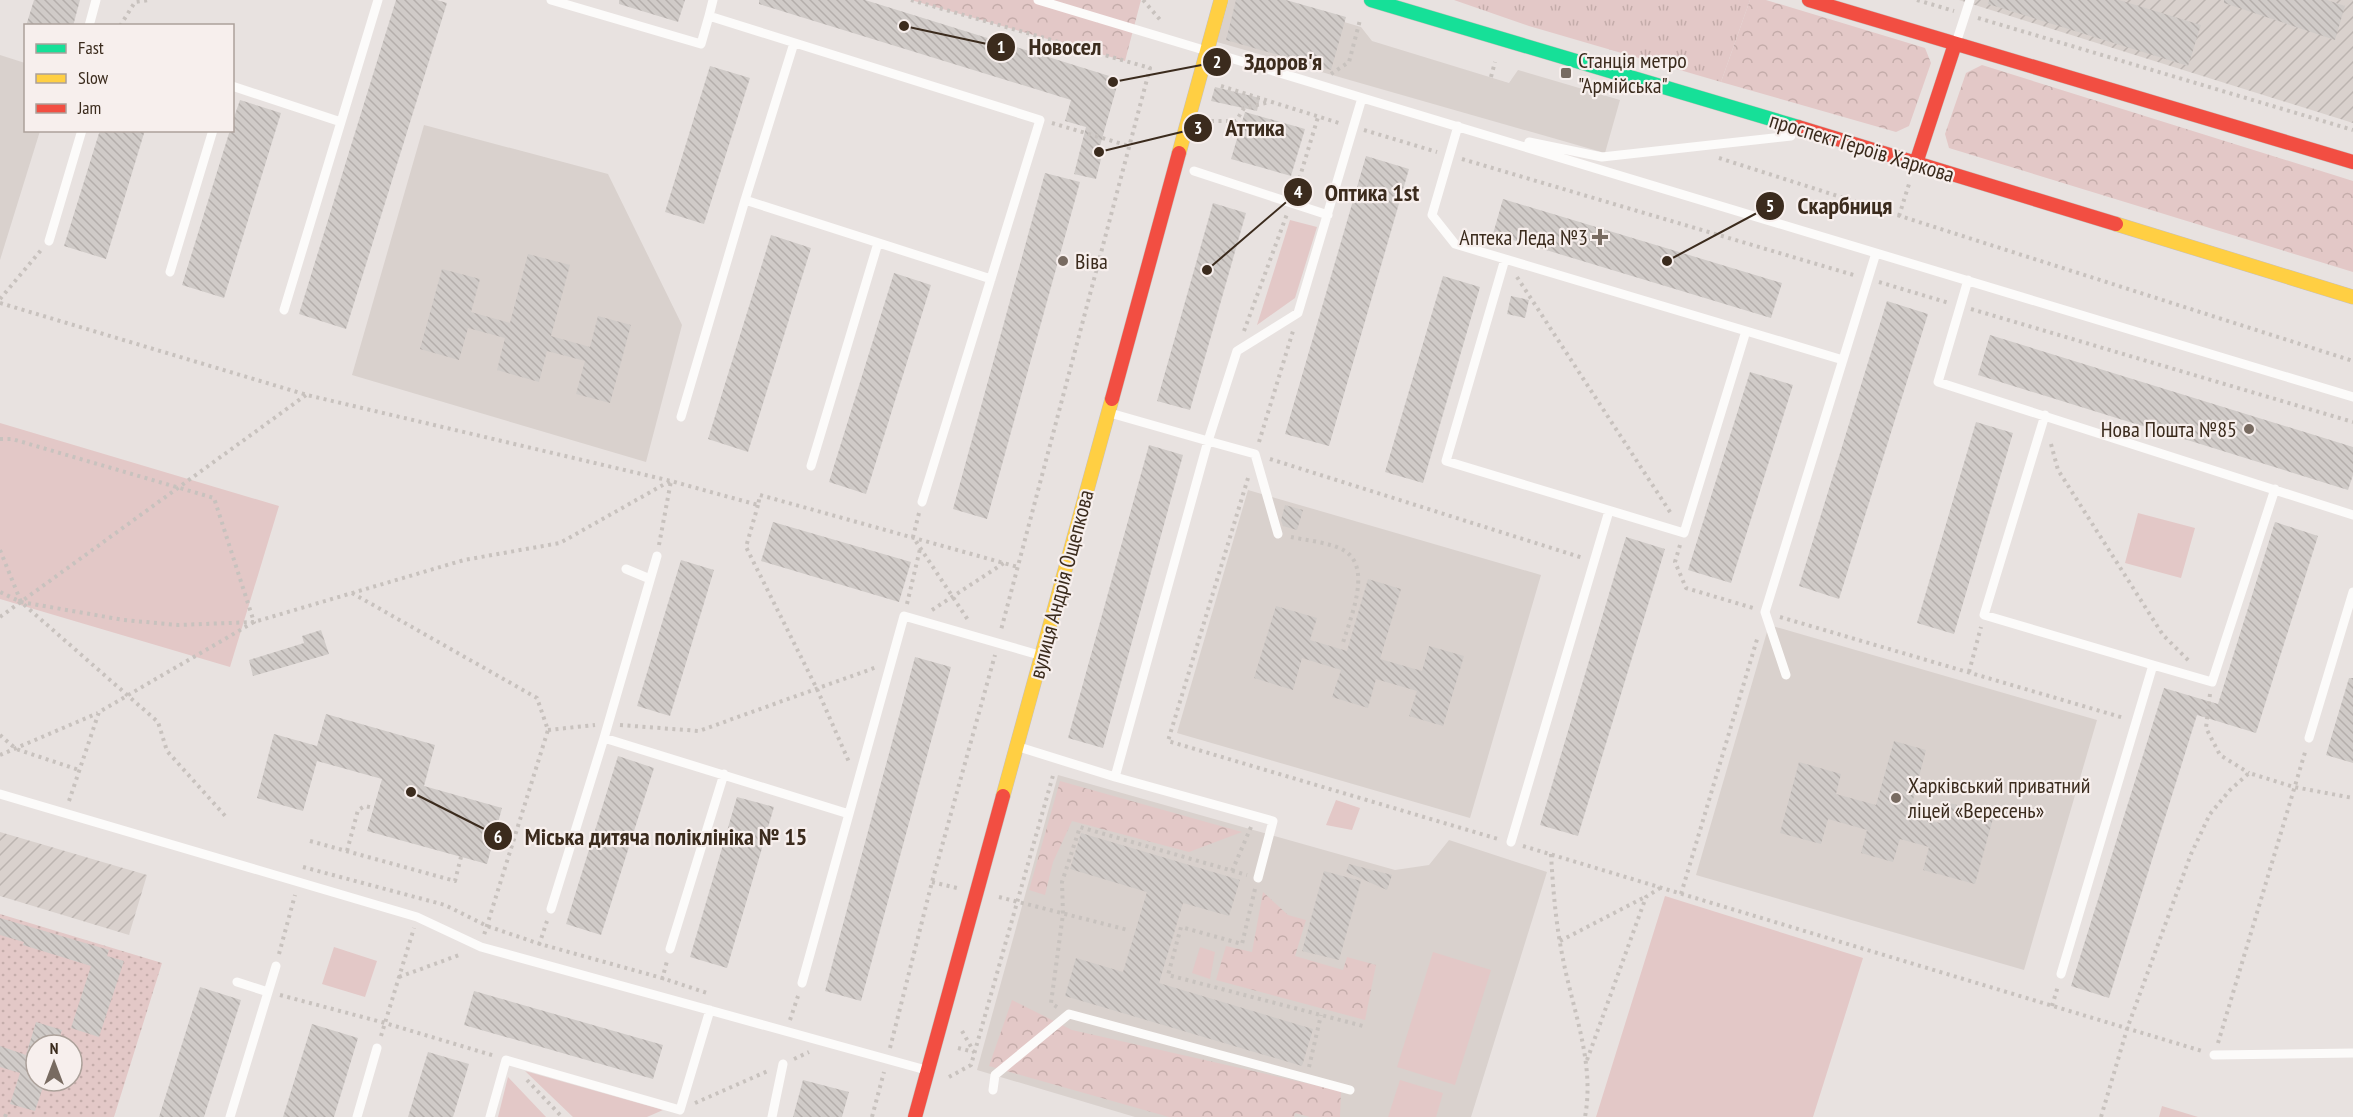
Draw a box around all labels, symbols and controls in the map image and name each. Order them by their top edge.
legend [24,24,234,132]
callout: Новосел [986,26,1113,68]
text: Новосел [1029,31,1101,62]
text: 1 [997,35,1005,58]
text: Fast [78,36,104,59]
callout: Здоров'я [1202,41,1334,83]
text: Здоров'я [1244,46,1322,77]
place label: Станція метро "Армійська" [1578,46,1687,99]
text: 2 [1213,50,1221,73]
text: Slow [78,66,109,89]
marker: Станція метро "Армійська" [1559,66,1573,80]
text: Jam [77,96,101,119]
street label: проспект Героїв Харкова [1766,106,1958,188]
callout: Аттика [1183,107,1297,149]
text: Аттика [1224,112,1285,143]
text: 3 [1194,116,1202,139]
callout: Оптика 1st [1283,171,1431,213]
text: Оптика 1st [1325,177,1419,208]
text: 4 [1294,180,1303,203]
callout: Скарбниця [1755,185,1904,227]
text: Скарбниця [1798,190,1892,221]
text: 5 [1766,194,1774,217]
place label: Аптека Леда №3 [1459,223,1588,251]
marker: Аптека Леда №3 [1593,230,1607,244]
place label: Віва [1075,247,1108,275]
marker: Віва [1056,254,1070,268]
place label: Нова Пошта №85 [2101,415,2237,443]
marker: Нова Пошта №85 [2242,422,2256,436]
street label: вулиця Андрія Ощепкова [1022,486,1100,682]
place label: Харківський приватний ліцей «Вересень» [1907,771,2090,824]
marker: Харківський приватний ліцей «Вересень» [1889,791,1903,805]
callout: Міська дитяча поліклініка № 15 [483,815,819,857]
text: Міська дитяча поліклініка № 15 [525,821,807,852]
text: 6 [494,825,502,848]
north arrow [24,1033,84,1093]
text: N [50,1038,58,1058]

